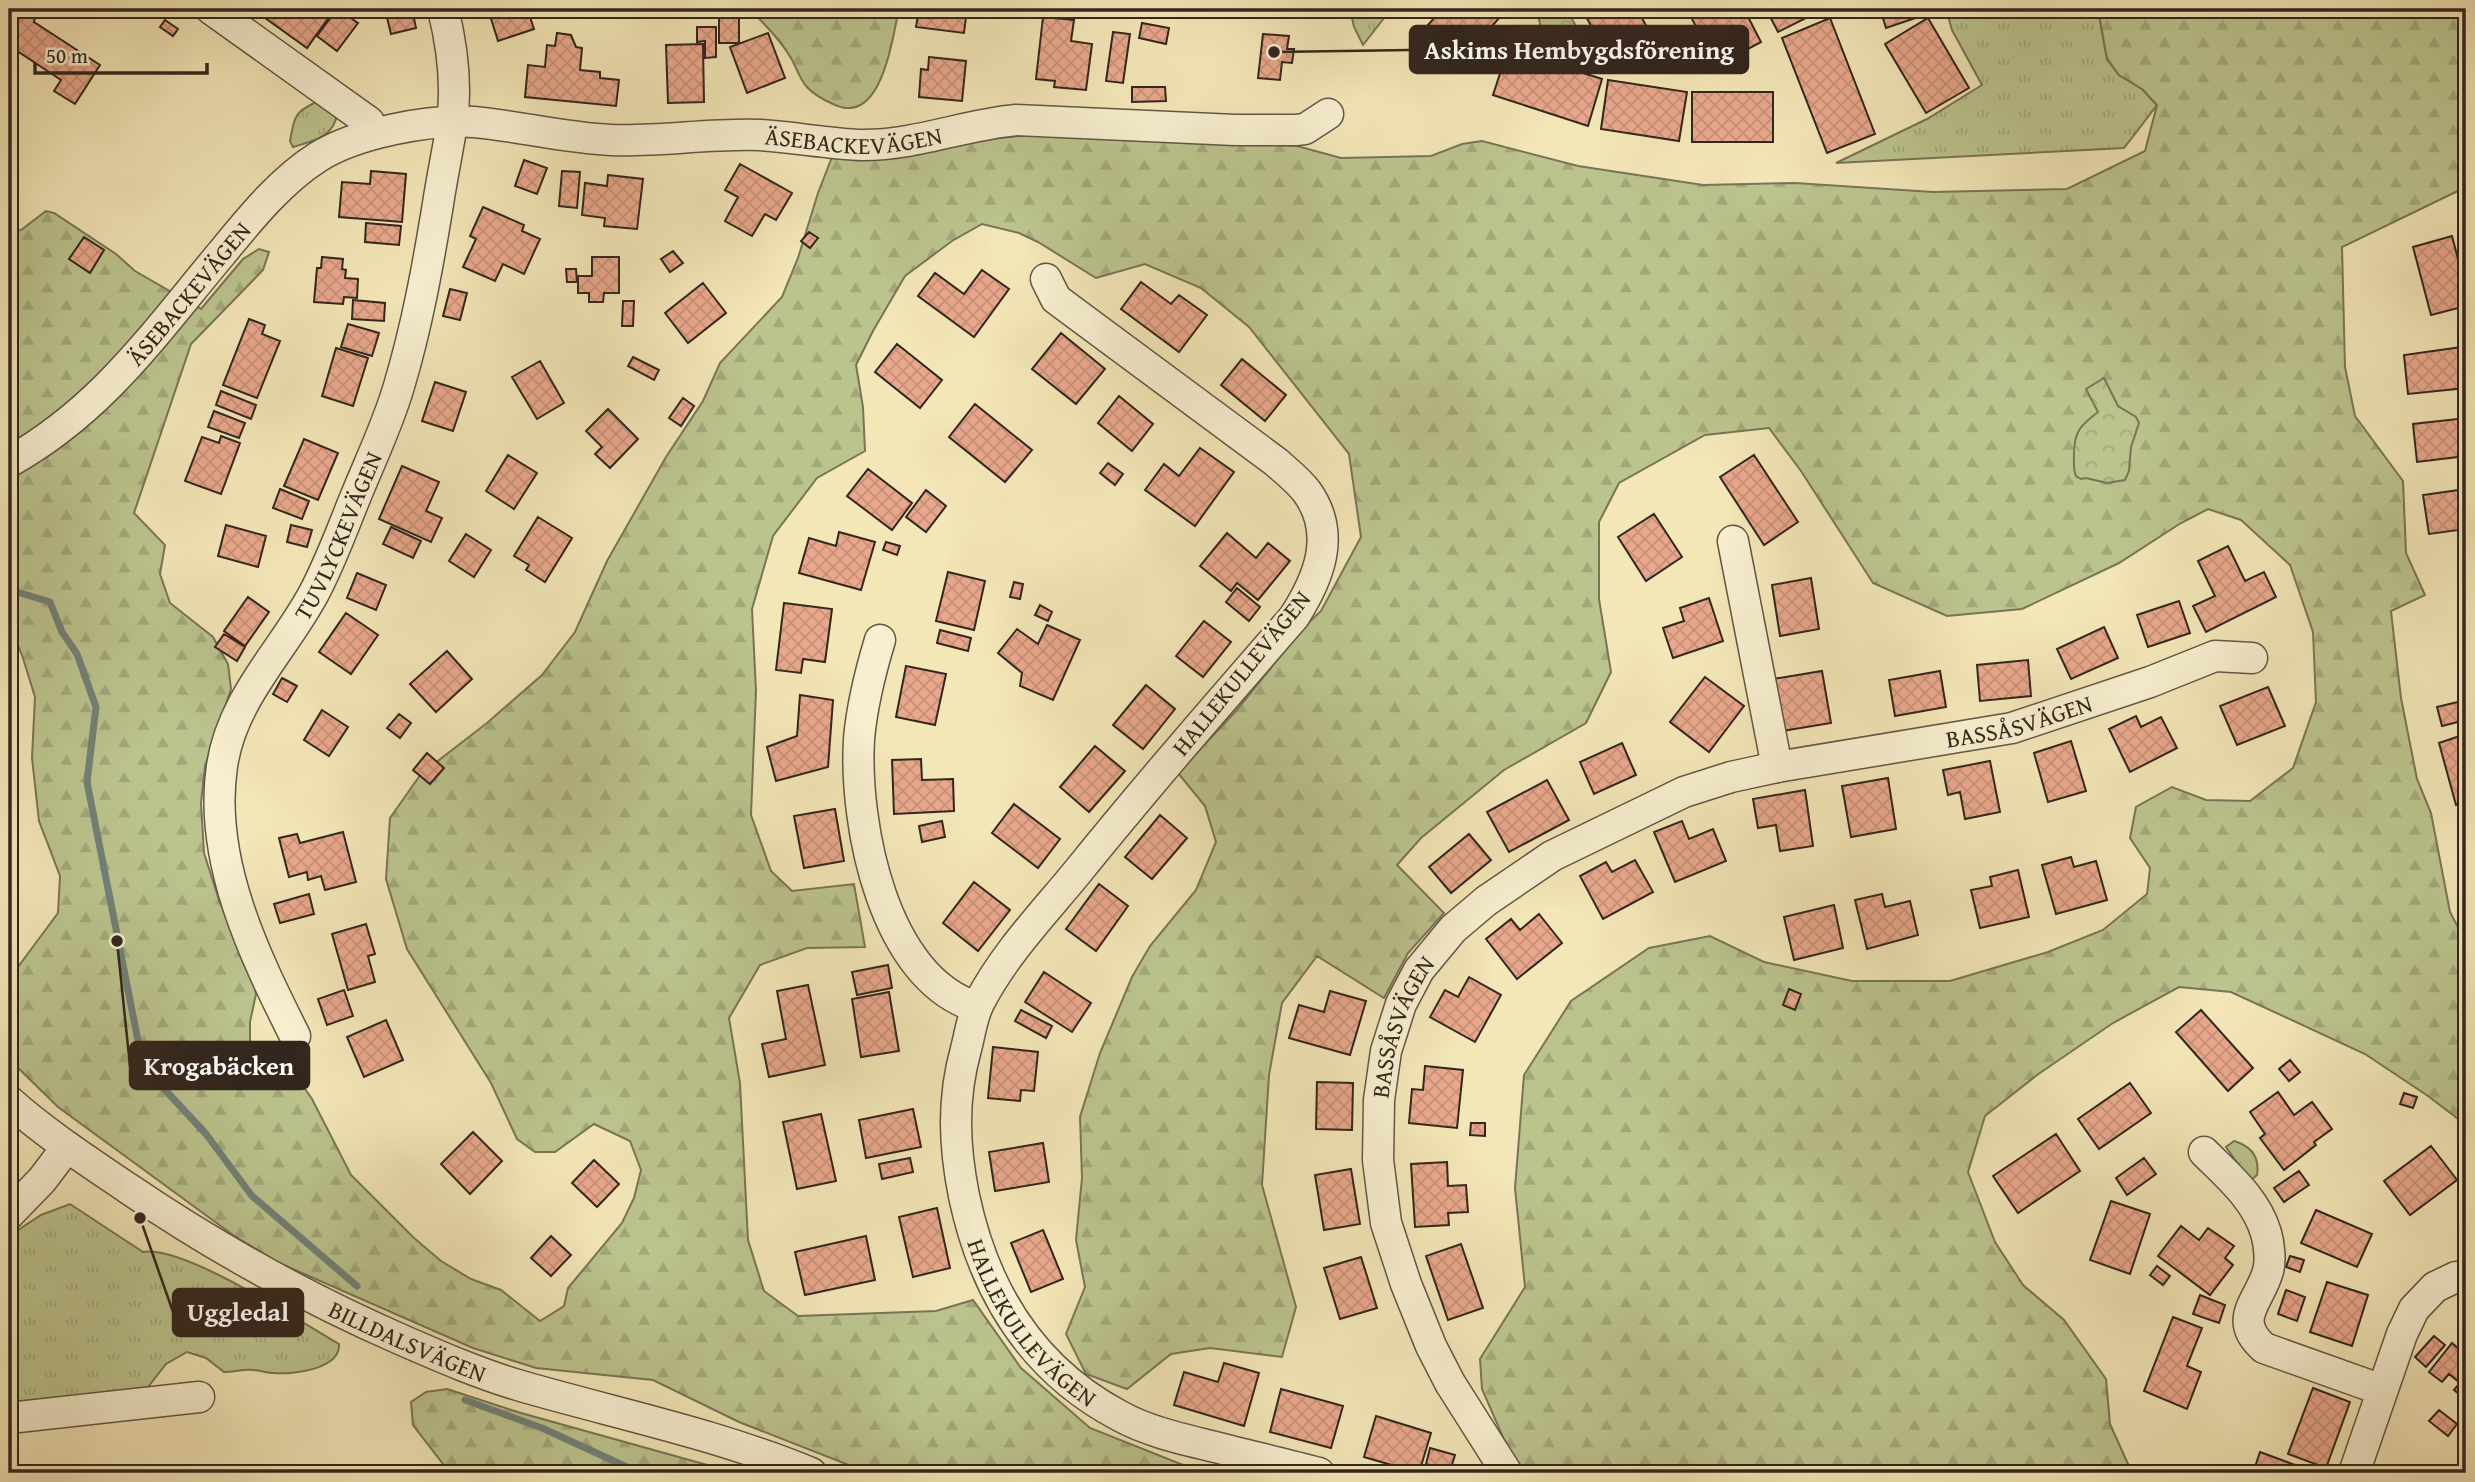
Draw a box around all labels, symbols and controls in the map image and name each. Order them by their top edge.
callout: Askims Hembygdsförening [1410,26,1748,73]
text: Askims Hembygdsförening [1424,30,1734,69]
scale bar [35,32,206,76]
text: 50 m [46,40,88,71]
street label: ÄSEBACKEVÄGEN [763,117,946,163]
street label: ÄSEBACKEVÄGEN [118,213,259,373]
street label: TUVLYCKEVÄGEN [285,445,390,627]
street label: HALLEKULLEVÄGEN [1163,583,1319,763]
street label: BASSÅSVÄGEN [1943,685,2097,756]
street label: BASSÅSVÄGEN [1362,947,1442,1100]
callout: Krogabäcken [130,1042,309,1089]
text: Krogabäcken [144,1046,295,1085]
street label: HALLEKULLEVÄGEN [959,1234,1104,1415]
callout: Uggledal [173,1289,303,1336]
street label: BILLDALSVÄGEN [323,1291,492,1391]
text: Uggledal [187,1292,289,1331]

